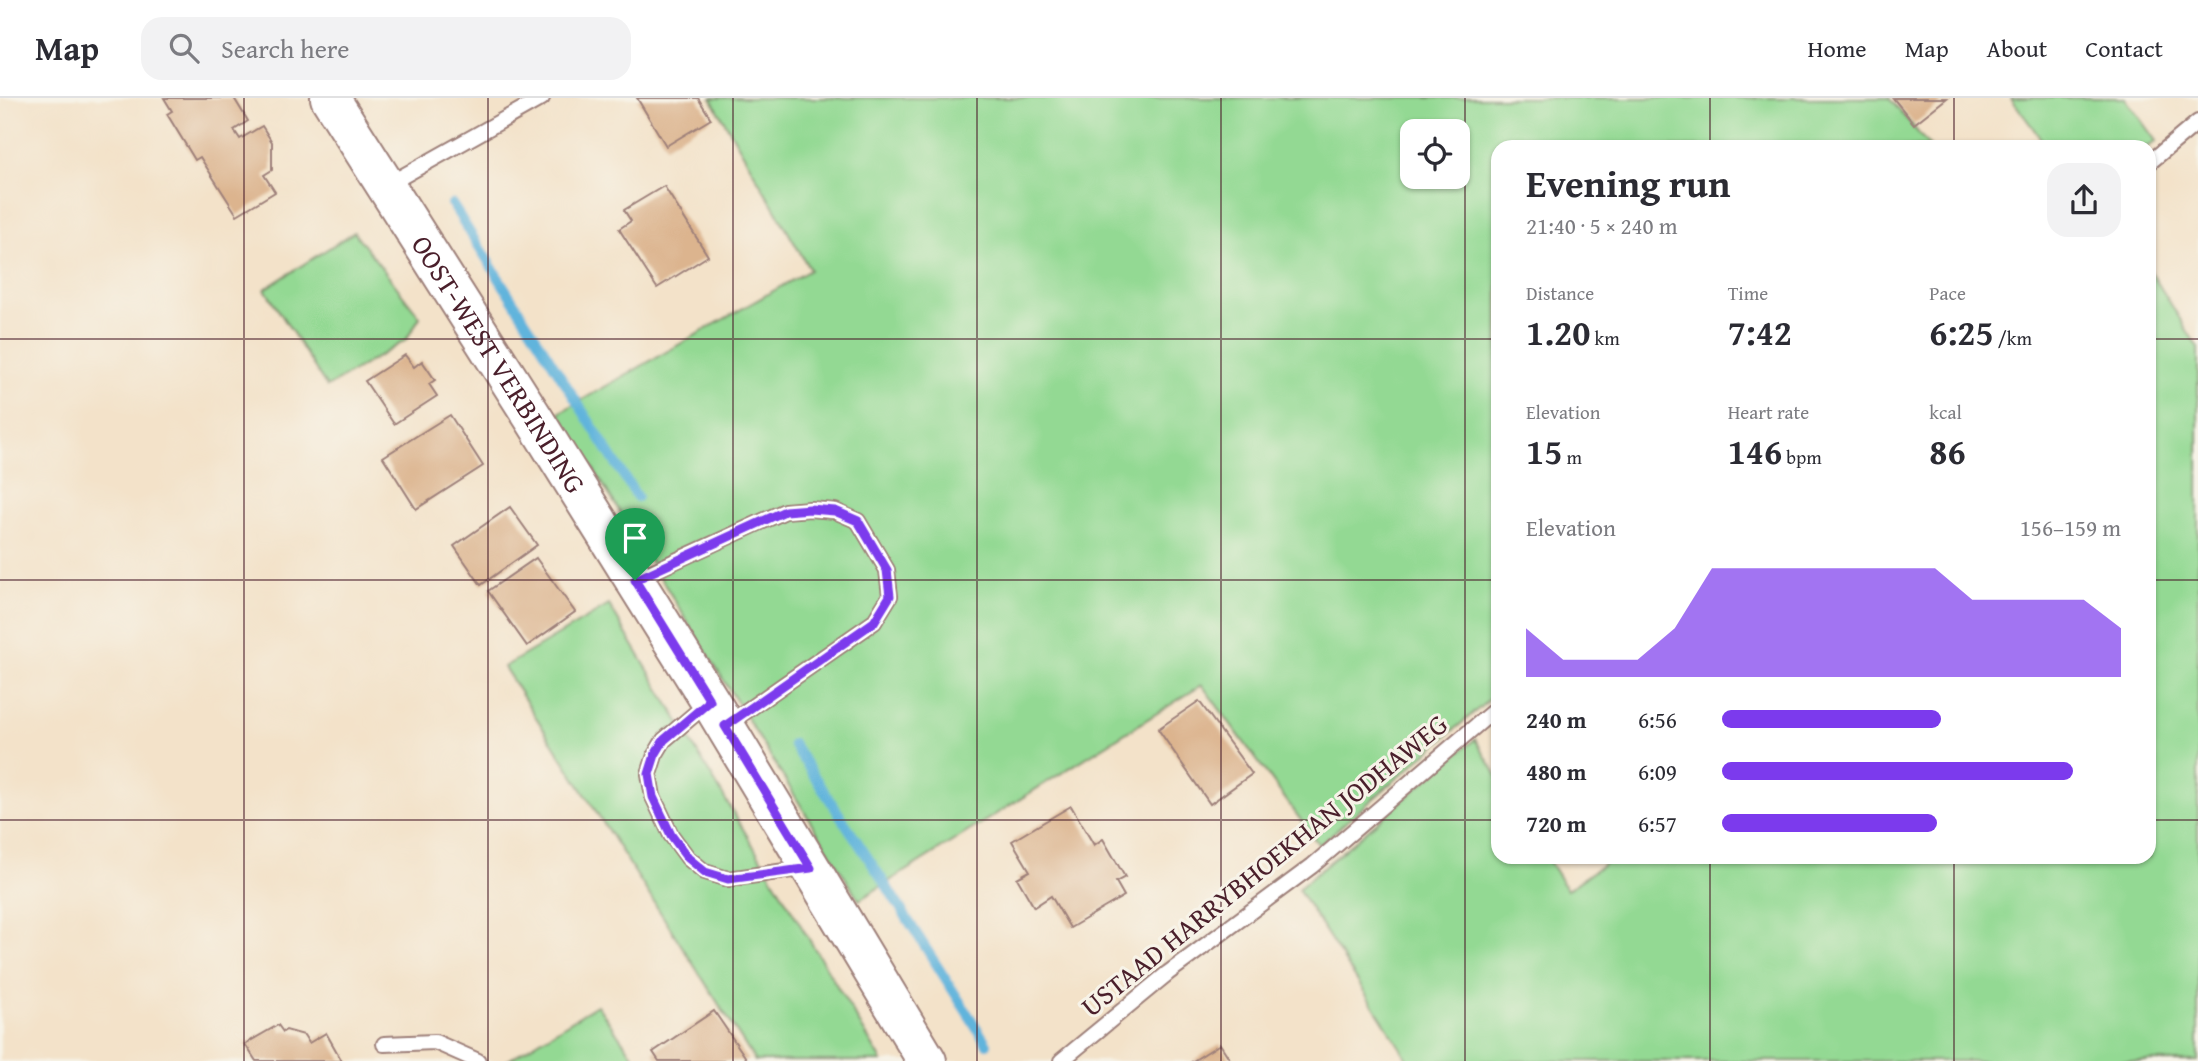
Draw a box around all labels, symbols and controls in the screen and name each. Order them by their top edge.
search box [141,17,631,80]
text: Map [35,24,99,72]
icon: search [165,29,203,67]
text: Search here [221,29,349,68]
text: Home [1808,31,1867,66]
text: Map [1905,31,1949,66]
text: About [1987,31,2047,66]
text: Contact [2085,31,2163,66]
map controls [1400,119,1470,189]
button: locate [1400,119,1470,189]
text: Evening run [1526,155,1730,211]
button: share [2047,163,2121,237]
text: 21:40 · 5 × 240 m [1526,209,1678,242]
street label: OOST-WEST VERBINDING [402,227,596,501]
text: Distance [1526,279,1594,307]
text: Time [1728,279,1768,307]
text: Pace [1929,279,1966,307]
text: 1.20 [1526,307,1590,358]
text: 7:42 [1728,307,1792,358]
text: 6:25 [1929,307,1994,358]
text: km [1590,324,1620,352]
text: /km [1994,324,2032,352]
text: Elevation [1526,398,1600,426]
text: Heart rate [1728,398,1809,426]
text: kcal [1929,398,1962,426]
text: 15 [1526,426,1562,477]
text: 146 [1728,426,1782,477]
text: 86 [1929,426,1966,477]
text: m [1562,443,1582,471]
text: bpm [1782,443,1822,471]
pin [605,508,665,580]
text: Elevation [1526,511,1616,544]
text: 156–159 m [2020,511,2121,544]
icon: arrive [616,519,654,557]
text: 240 m [1526,703,1587,736]
text: 6:56 [1638,703,1677,736]
street label: USTAAD HARRYBHOEKHAN JODHAWEG [1072,704,1456,1026]
text: 480 m [1526,755,1587,788]
text: 6:09 [1638,755,1677,788]
text: 720 m [1526,807,1587,840]
text: 6:57 [1638,807,1677,840]

